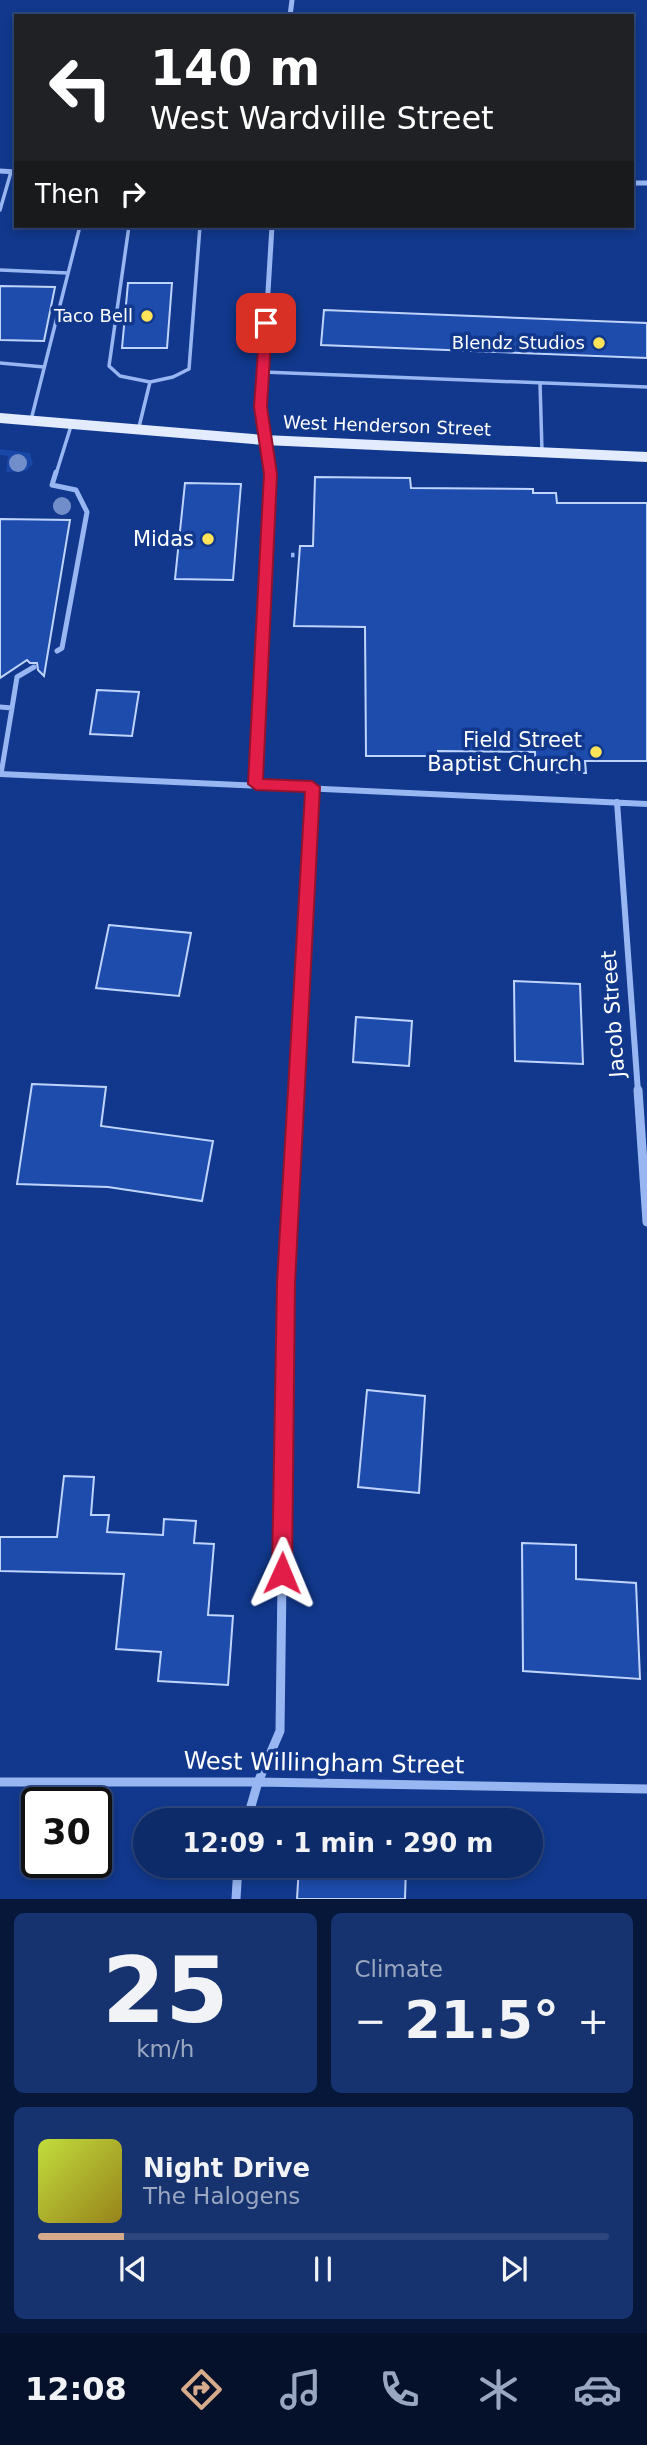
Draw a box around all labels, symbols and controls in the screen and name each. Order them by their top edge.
text: 140 m [150,40,320,97]
icon: left [35,42,126,133]
text: West Wardville Street [150,99,494,137]
icon: right [114,175,152,213]
text: Then [35,179,100,209]
pin [236,293,296,353]
icon: arrive [247,304,285,342]
place label: Taco Bell [53,305,133,326]
marker: Taco Bell [139,308,155,324]
place label: Blendz Studios [452,332,585,353]
marker: Blendz Studios [591,335,607,351]
street label: West Henderson Street [283,411,491,440]
place label: Midas [133,527,194,551]
marker: Midas [200,531,216,547]
place label: Field Street Baptist Church [427,728,582,776]
marker: Field Street Baptist Church [588,744,604,760]
street label: Jacob Street [597,950,630,1080]
position arrow [245,1536,319,1610]
street label: West Willingham Street [183,1747,465,1779]
speed limit sign: 30 [21,1787,112,1878]
text: 12:09 · 1 min · 290 m [183,1828,493,1858]
text: 25 [102,1938,229,2043]
text: Climate [355,1956,443,1982]
text: 21.5° [405,1990,559,2050]
text: − [355,1999,386,2043]
text: + [577,1999,609,2043]
text: km/h [136,2036,194,2062]
text: Night Drive [143,2153,310,2183]
text: The Halogens [143,2183,300,2209]
icon: previous [114,2250,152,2288]
icon: pause [304,2250,342,2288]
icon: next [495,2250,533,2288]
icon: directions [177,2365,226,2414]
icon: music [276,2365,325,2414]
icon: phone [375,2365,424,2414]
icon: climate [474,2365,523,2414]
icon: car [573,2365,622,2414]
text: 12:08 [25,2370,127,2408]

